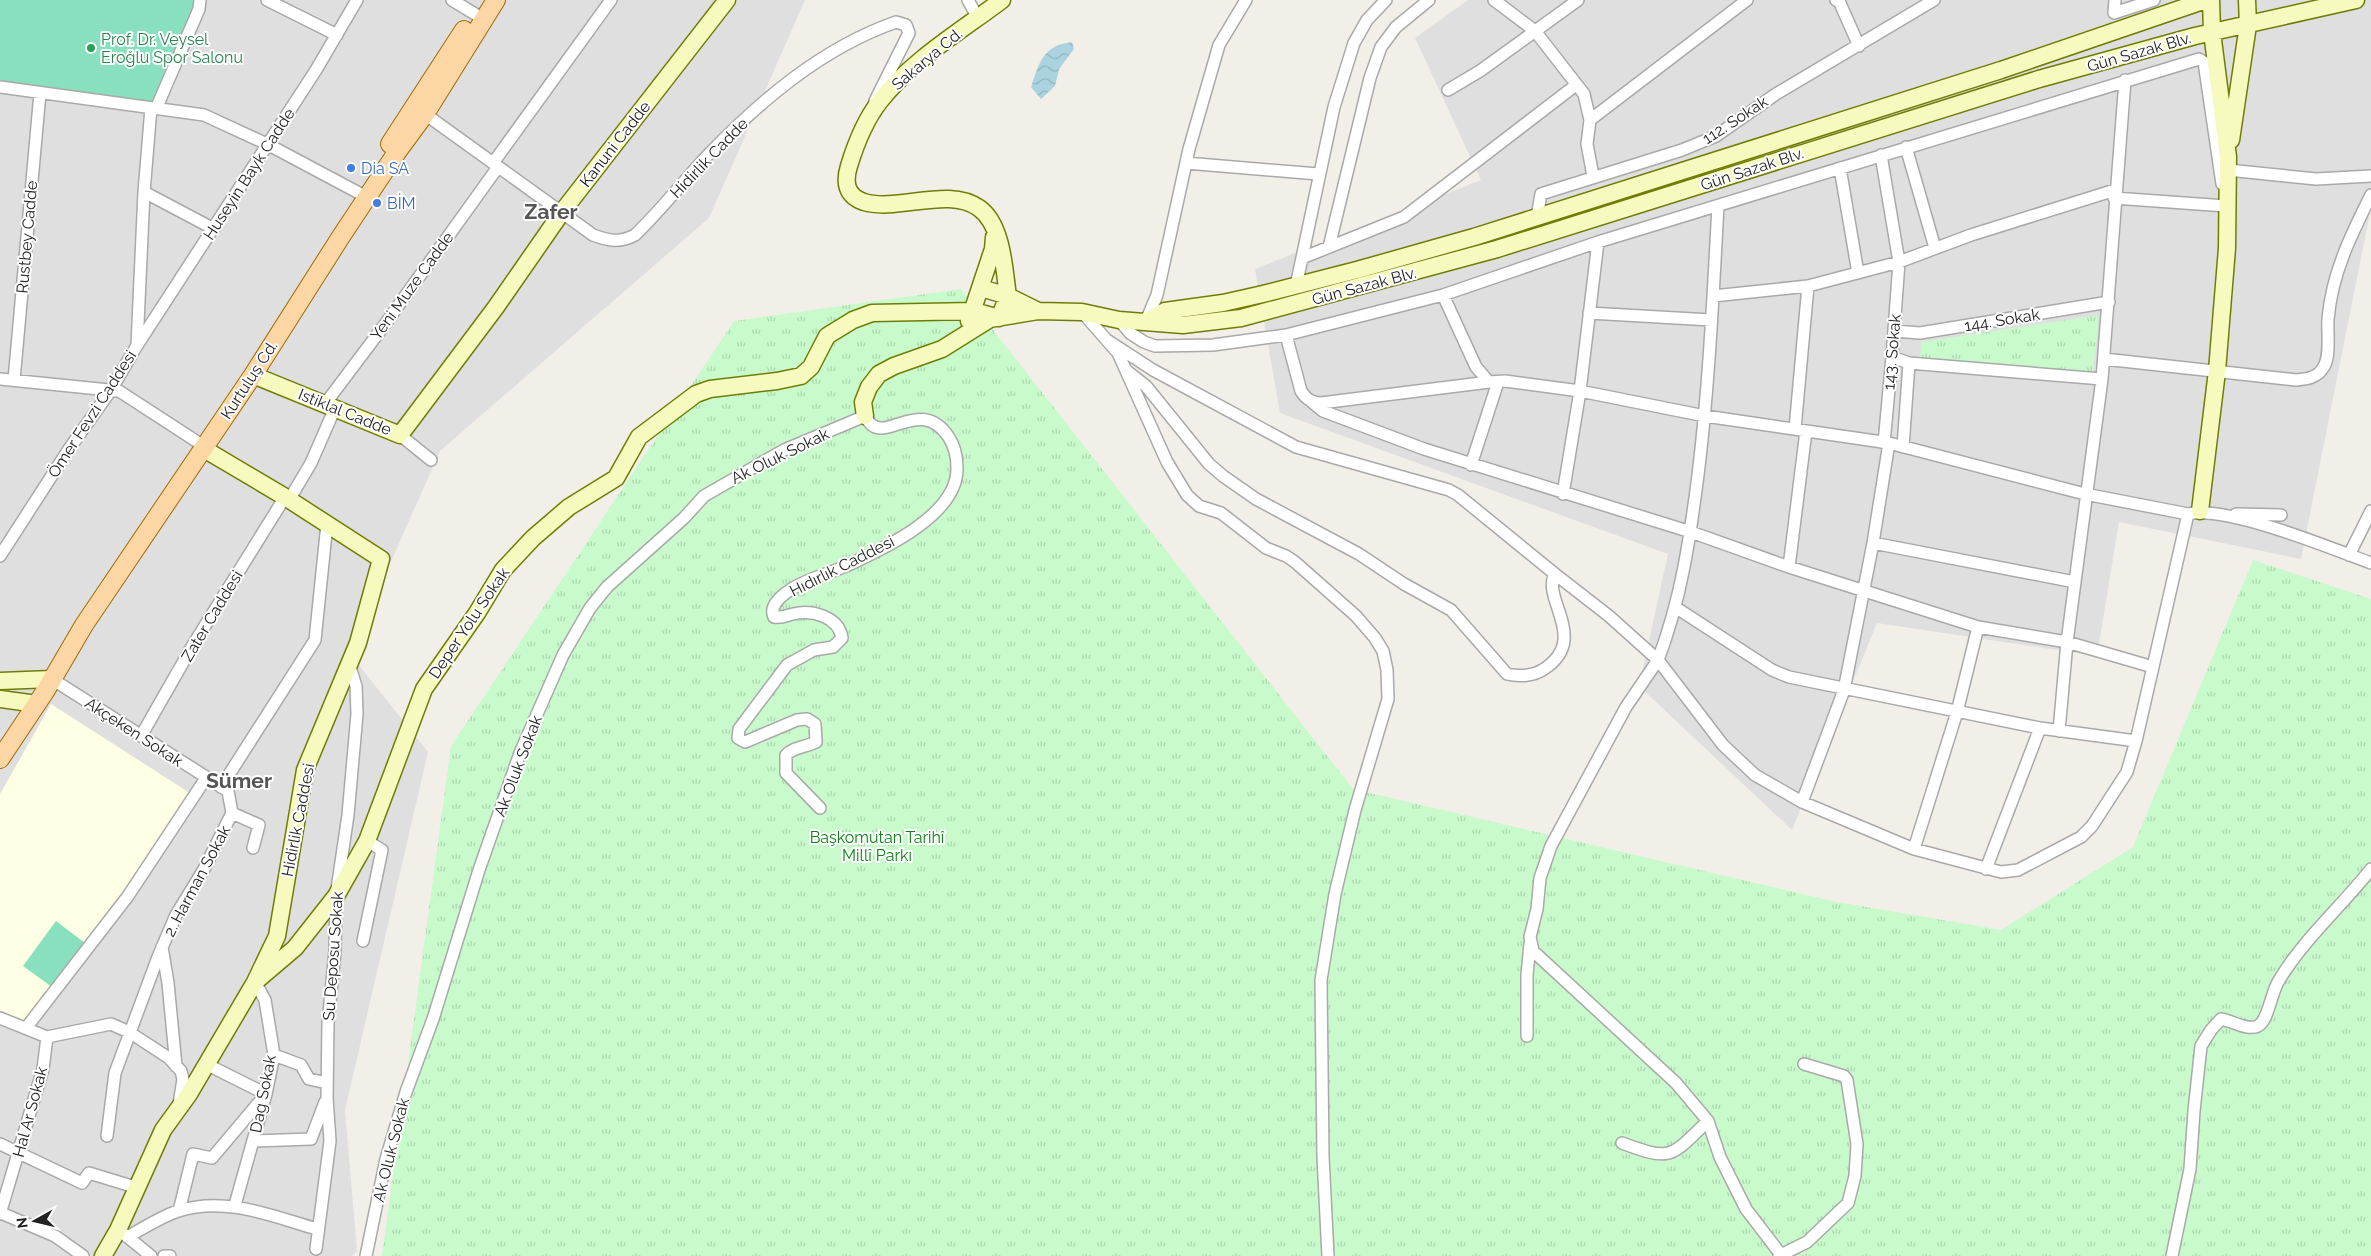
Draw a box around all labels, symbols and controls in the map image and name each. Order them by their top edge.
street label: Sakarya Cd. [888,24,966,94]
street label: Gün Sazak Blv. [2085,28,2193,76]
place label: Prof. Dr. Veysel Eroğlu Spor Salonu [101,30,243,67]
marker: Prof. Dr. Veysel Eroğlu Spor Salonu [85,42,97,54]
street label: 112. Sokak [1699,92,1772,148]
street label: Kanuni Cadde [576,97,654,191]
street label: Huseyin Bayk Cadde [199,105,299,243]
street label: Hidirlik Cadde [666,114,752,202]
street label: Gün Sazak Blv. [1698,143,1806,195]
place label: Dia SA [361,159,409,178]
marker: Dia SA [345,162,357,174]
street label: Rustbey Cadde [13,180,41,294]
place label: BİM [387,193,416,213]
marker: BİM [371,197,383,209]
district label: Zafer [524,199,578,224]
street label: Yeni Muze Cadde [366,228,458,344]
street label: Gün Sazak Blv. [1310,263,1418,309]
street label: 144. Sokak [1963,305,2042,335]
street label: 143. Sokak [1879,313,1905,391]
street label: Kurtuluş Cd. [217,337,281,423]
street label: Ömer Fevzi Caddesi [43,346,140,481]
street label: Istiklal Cadde [296,385,394,439]
street label: Ak Oluk Sokak [728,424,833,488]
street label: Hıdırlık Caddesi [786,531,898,601]
street label: Deper Yolu Sokak [425,563,514,682]
street label: Zater Caddesi [177,567,247,665]
street label: Akçeken Sokak [82,693,187,771]
street label: Ak Oluk Sokak [490,712,546,819]
street label: Hidirlik Caddesi [278,762,318,878]
district label: Sümer [206,768,272,793]
street label: 2. Harman Sokak [160,822,235,940]
park label: Başkomutan Tarihî Millî Parkı [810,828,945,865]
street label: Su Deposu Sokak [319,890,347,1021]
street label: Dag Sokak [246,1053,280,1135]
street label: Hal Ar Sokak [9,1064,51,1159]
street label: Ak Oluk Sokak [369,1095,413,1204]
north arrow [10,1196,60,1246]
text: N [13,1216,31,1229]

